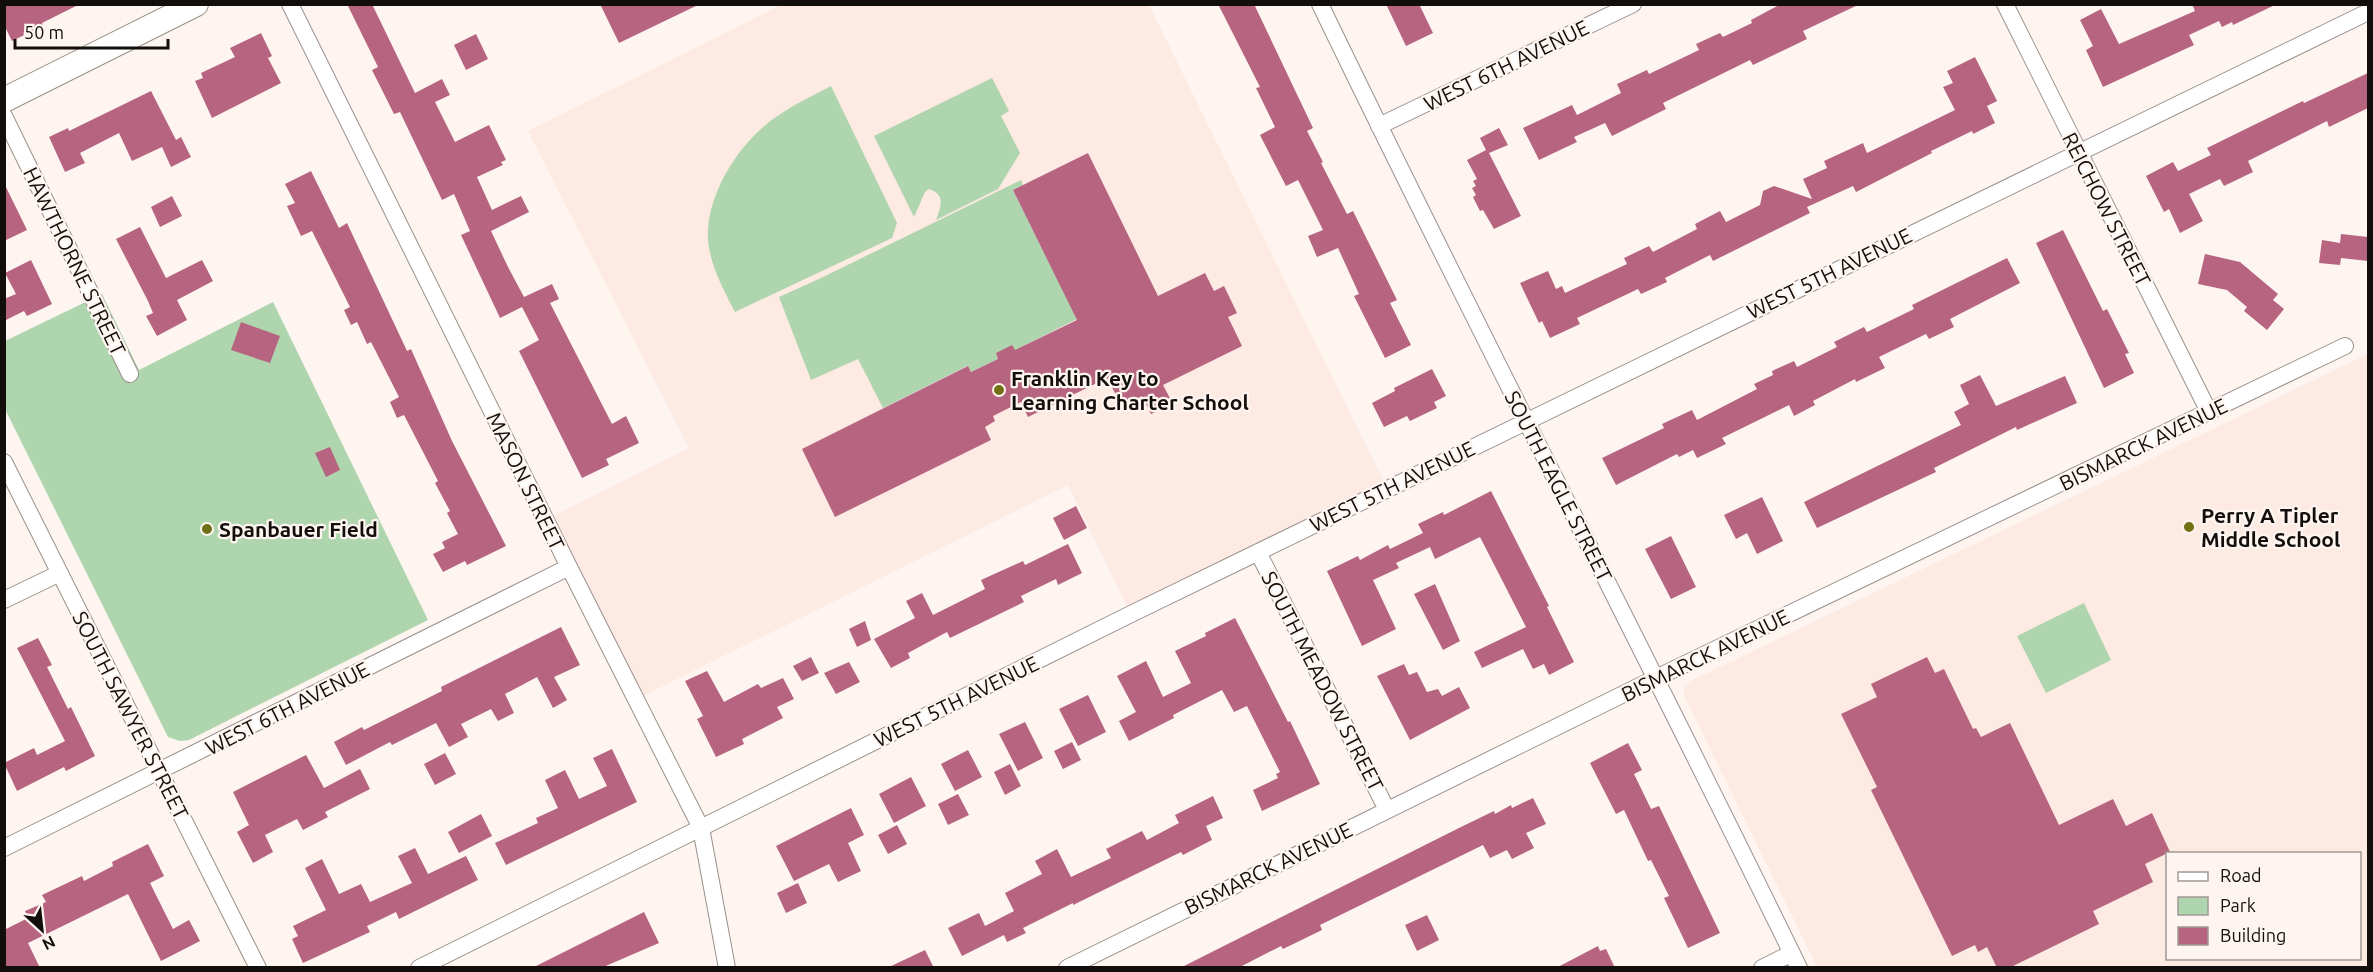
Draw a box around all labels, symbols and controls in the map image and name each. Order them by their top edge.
scale bar [15,12,168,50]
street label: WEST 6TH AVENUE [1420,15,1592,115]
text: 50 m [24,22,64,42]
street label: REICHOW STREET [2058,128,2156,290]
street label: HAWTHORNE STREET [19,163,131,359]
street label: WEST 5TH AVENUE [1743,223,1915,323]
place label: Franklin Key to Learning Charter School [1011,366,1249,414]
marker: Franklin Key to Learning Charter School [992,383,1006,397]
street label: SOUTH EAGLE STREET [1501,387,1618,586]
street label: BISMARCK AVENUE [2055,393,2231,495]
street label: MASON STREET [482,408,570,554]
street label: WEST 5TH AVENUE [1306,436,1478,536]
place label: Perry A Tipler Middle School [2201,503,2340,551]
place label: Spanbauer Field [219,517,378,541]
marker: Perry A Tipler Middle School [2182,520,2196,534]
marker: Spanbauer Field [200,522,214,536]
street label: SOUTH MEADOW STREET [1257,567,1389,795]
street label: BISMARCK AVENUE [1617,604,1793,706]
street label: SOUTH SAWYER STREET [68,607,194,823]
street label: WEST 5TH AVENUE [870,651,1042,751]
street label: WEST 6TH AVENUE [201,656,373,760]
street label: BISMARCK AVENUE [1180,817,1356,919]
legend [2166,852,2361,960]
text: Road [2220,865,2262,885]
text: Park [2220,895,2256,915]
north arrow [12,900,72,960]
text: Building [2220,925,2286,945]
text: N [39,933,58,954]

